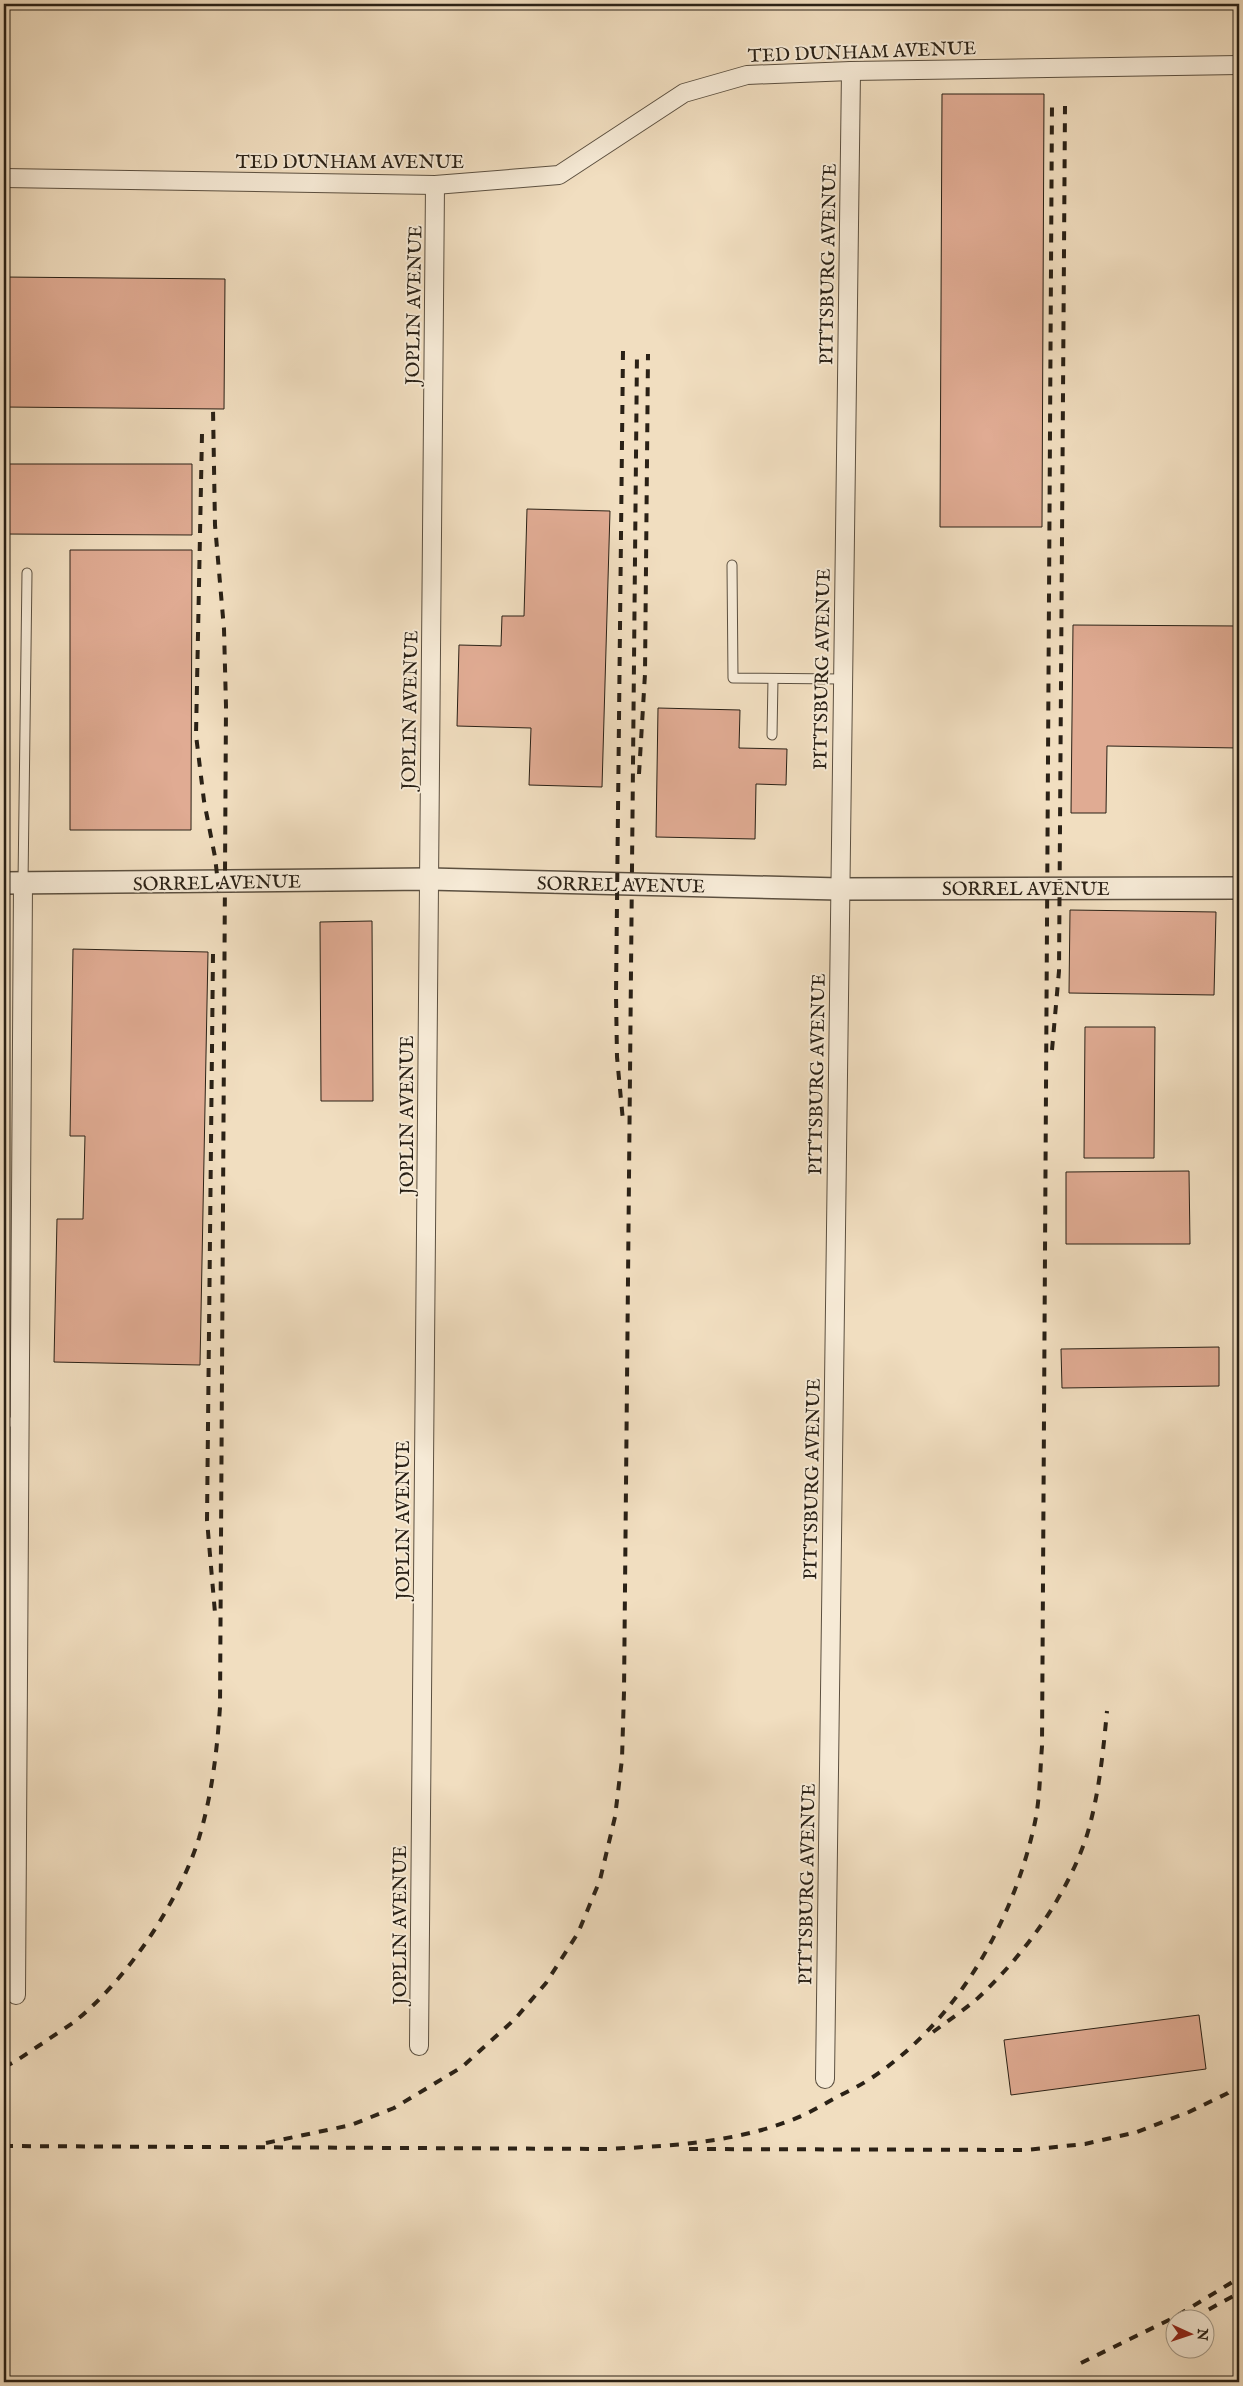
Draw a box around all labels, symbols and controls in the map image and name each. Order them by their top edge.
street label: TED DUNHAM AVENUE [748,37,977,69]
street label: TED DUNHAM AVENUE [236,151,464,175]
street label: PITTSBURG AVENUE [815,163,843,365]
street label: JOPLIN AVENUE [402,225,428,387]
street label: PITTSBURG AVENUE [809,568,837,770]
street label: JOPLIN AVENUE [398,630,424,792]
street label: SORREL AVENUE [133,871,301,897]
street label: SORREL AVENUE [537,873,705,899]
street label: SORREL AVENUE [942,878,1110,902]
street label: PITTSBURG AVENUE [804,973,832,1175]
street label: JOPLIN AVENUE [396,1035,420,1197]
street label: PITTSBURG AVENUE [799,1378,827,1580]
street label: JOPLIN AVENUE [392,1440,416,1602]
street label: PITTSBURG AVENUE [794,1783,822,1985]
street label: JOPLIN AVENUE [389,1845,413,2007]
north arrow [1166,2308,1216,2358]
text: N [1193,2327,1211,2341]

